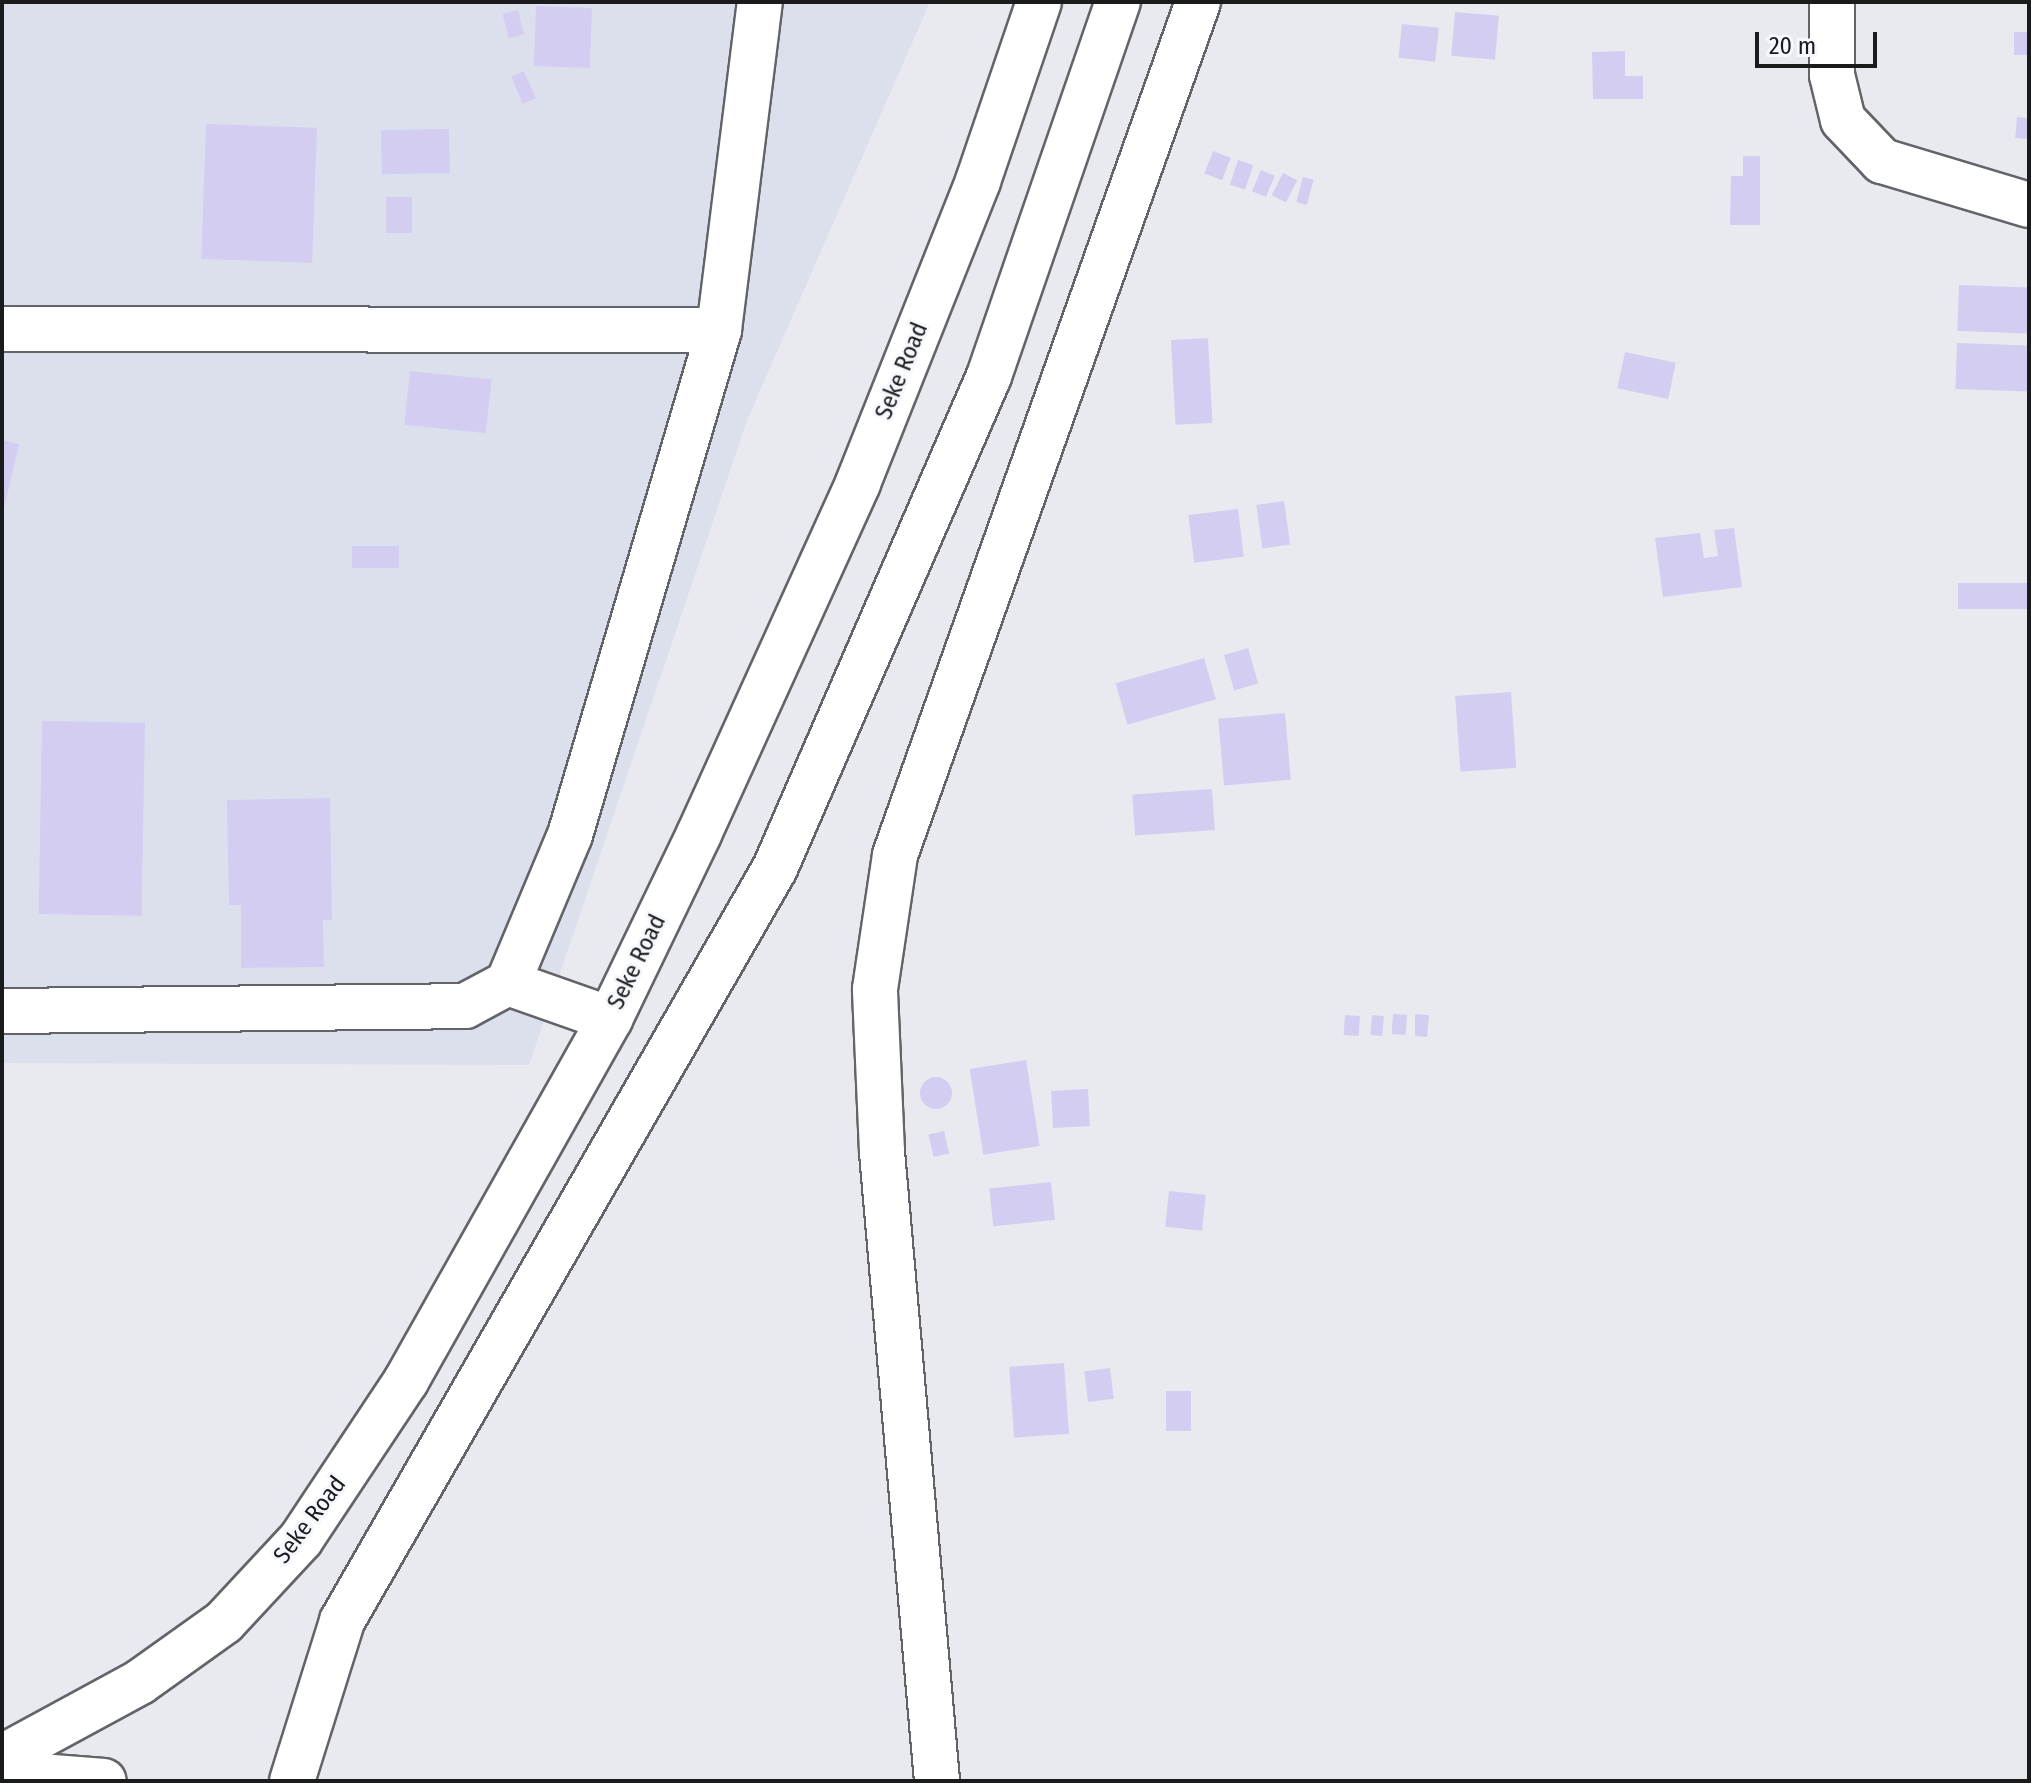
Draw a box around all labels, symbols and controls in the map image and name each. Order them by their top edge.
scale bar [1759,16,1881,66]
text: 20 m [1769,32,1816,60]
street label: Seke Road [870,318,934,424]
street label: Seke Road [602,910,672,1014]
street label: Seke Road [268,1471,352,1569]

